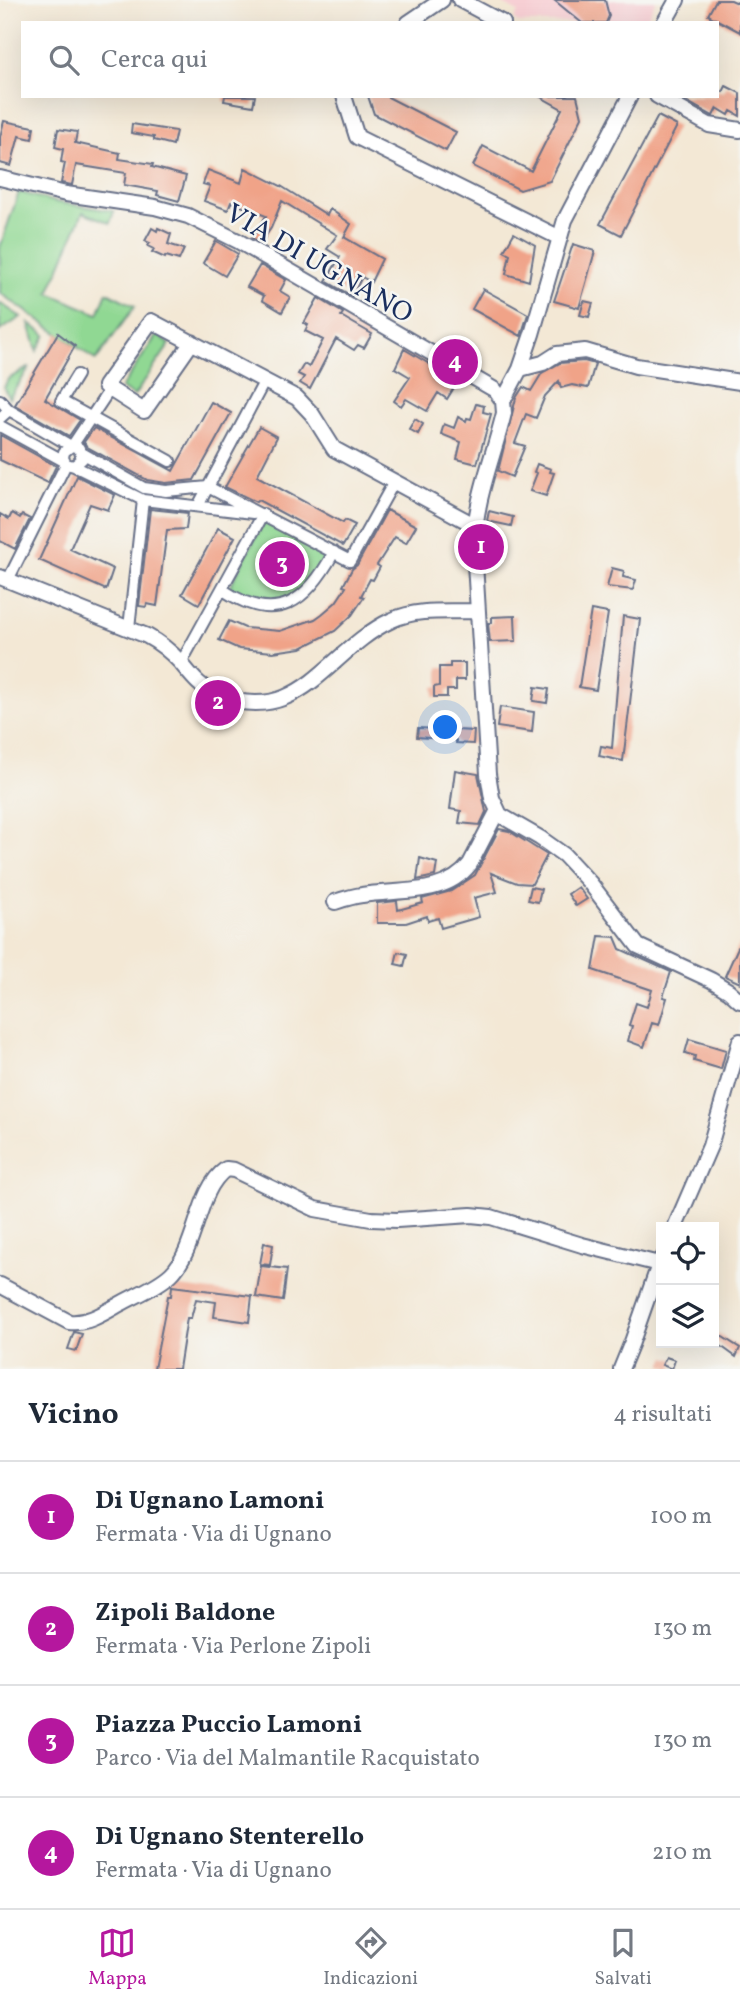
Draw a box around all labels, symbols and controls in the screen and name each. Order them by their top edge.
search box [21,21,719,98]
icon: search [45,41,83,79]
text: Cerca qui [101,42,208,78]
street label: VIA DI UGNANO [218,195,420,334]
pin: 4 [432,336,478,388]
pin: 1 [458,521,504,573]
pin: 3 [259,538,305,590]
pin: 2 [195,677,241,729]
your location [428,710,462,744]
map controls [656,1222,719,1348]
button: locate [656,1222,719,1285]
button: layers [656,1285,719,1348]
text: Vicino [28,1394,119,1436]
text: 4 risultati [613,1399,712,1431]
text: Di Ugnano Lamoni [95,1483,324,1519]
text: 1 [46,1501,56,1533]
text: 100 m [650,1501,712,1533]
text: Fermata · Via di Ugnano [95,1519,332,1551]
text: Zipoli Baldone [95,1595,275,1631]
text: 2 [45,1613,57,1645]
text: 130 m [653,1613,712,1645]
text: Fermata · Via Perlone Zipoli [95,1631,371,1663]
text: Piazza Puccio Lamoni [95,1707,362,1743]
text: 3 [45,1725,57,1757]
text: 130 m [653,1725,712,1757]
text: Parco · Via del Malmantile Racquistato [95,1743,480,1775]
text: Di Ugnano Stenterello [95,1819,364,1855]
text: 4 [44,1837,58,1869]
text: 210 m [652,1837,712,1869]
text: Fermata · Via di Ugnano [95,1855,332,1887]
tab: Mappa [88,1924,147,1992]
tab: Indicazioni [323,1924,418,1992]
tab: Salvati [595,1924,652,1992]

